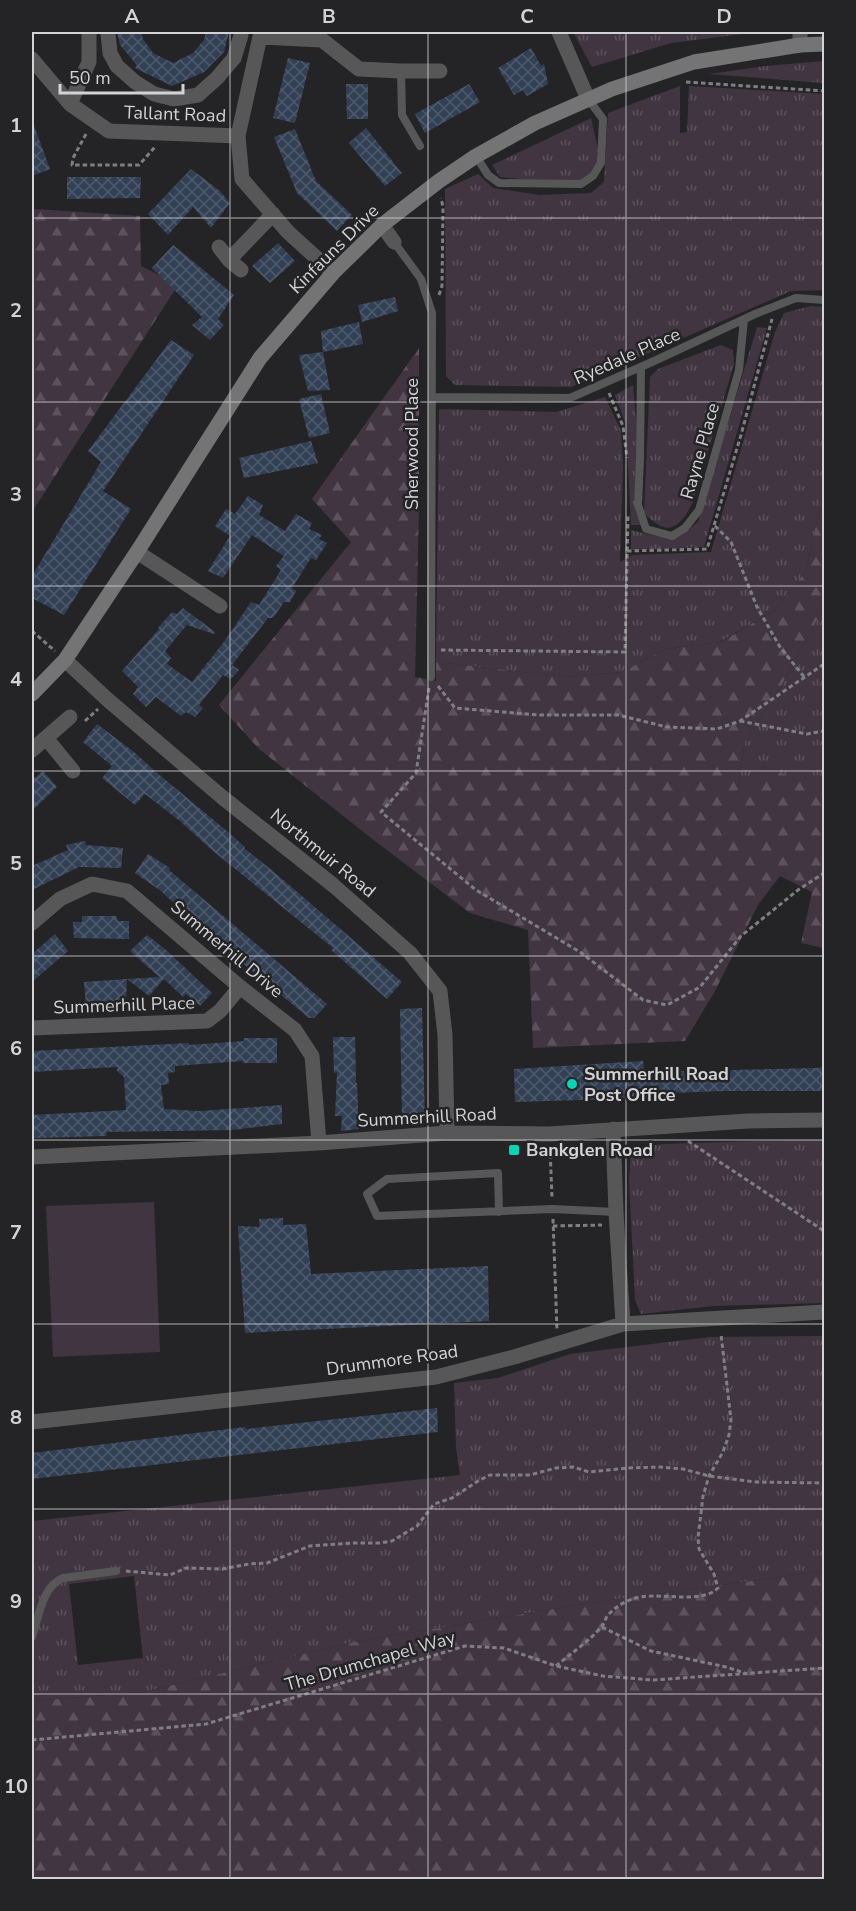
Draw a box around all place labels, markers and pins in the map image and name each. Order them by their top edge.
place label: Summerhill Road Post Office [584,1062,729,1107]
marker: Summerhill Road Post Office [565,1077,579,1091]
place label: Bankglen Road [526,1138,653,1162]
marker: Bankglen Road [507,1143,521,1157]

